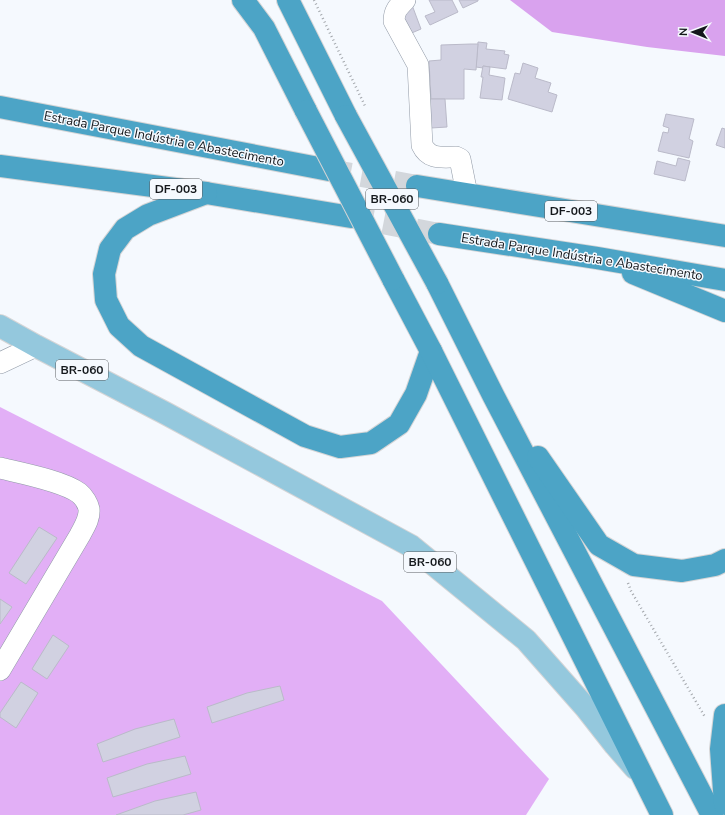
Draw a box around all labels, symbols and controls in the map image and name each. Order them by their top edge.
north arrow [673,12,713,52]
text: N [676,28,691,36]
street label: Estrada Parque Indústria e Abastecimento [42,107,286,171]
road number: DF-003 [150,179,202,199]
road number: BR-060 [366,189,418,209]
road number: DF-003 [545,201,597,221]
street label: Estrada Parque Indústria e Abastecimento [460,229,704,285]
road number: BR-060 [56,360,108,380]
road number: BR-060 [404,552,456,572]

